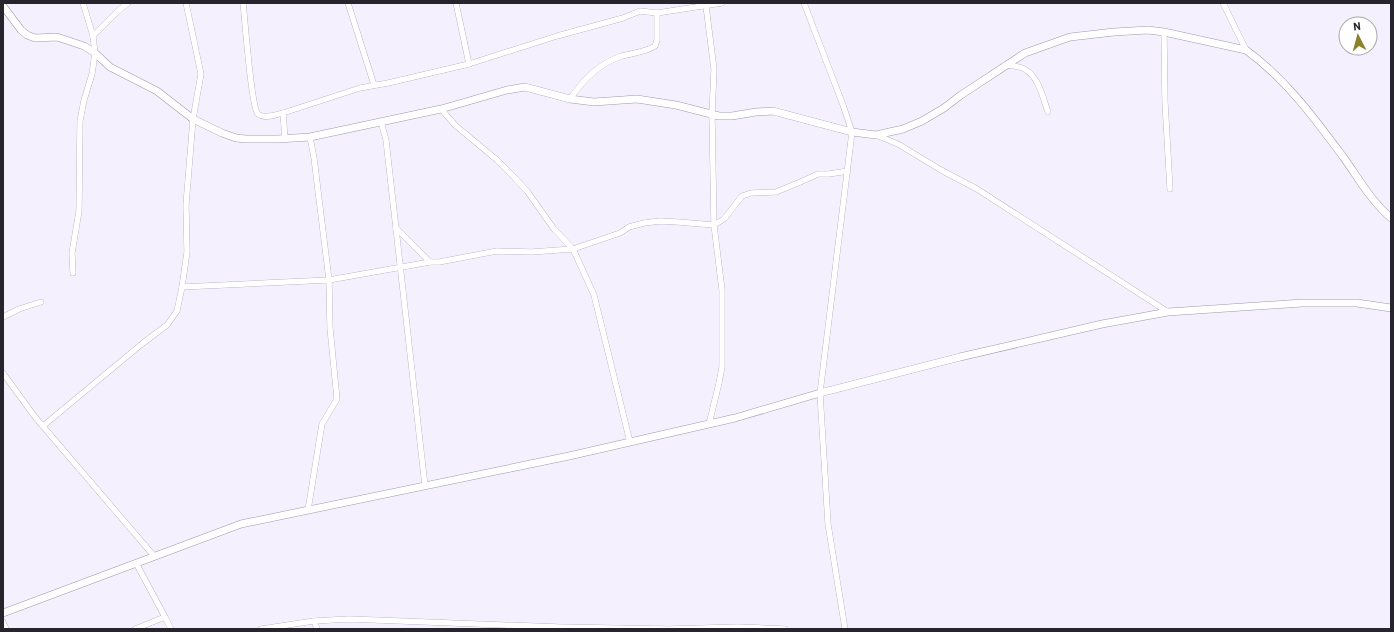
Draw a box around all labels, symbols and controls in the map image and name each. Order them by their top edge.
north arrow [1338,16,1378,56]
text: N [1353,19,1361,32]

